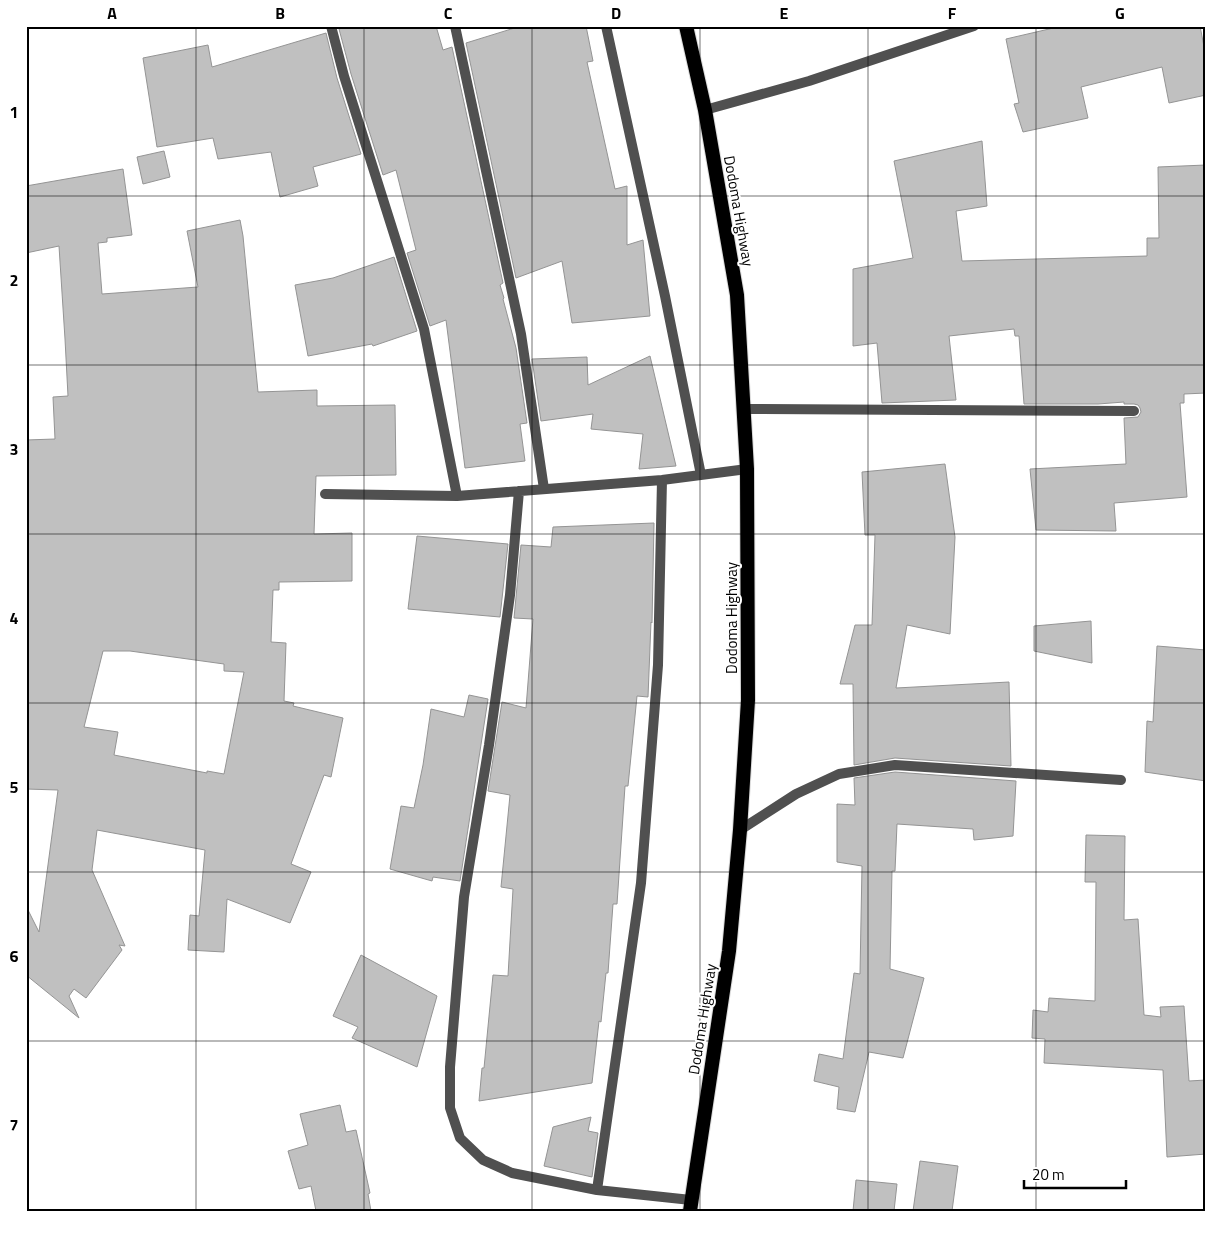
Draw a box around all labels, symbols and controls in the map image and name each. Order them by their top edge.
text: A [107,1,117,25]
text: B [275,1,285,25]
text: C [444,1,453,25]
text: D [611,1,621,25]
text: E [780,1,789,25]
text: F [948,1,957,25]
text: G [1115,1,1125,25]
text: 1 [10,100,18,124]
street label: Dodoma Highway [718,154,760,268]
text: 2 [10,268,18,292]
text: 3 [10,437,18,461]
street label: Dodoma Highway [720,562,743,674]
text: 4 [10,606,19,630]
text: 5 [10,775,19,799]
text: 6 [10,944,19,968]
street label: Dodoma Highway [682,962,722,1076]
text: 7 [10,1113,18,1137]
scale bar [1024,1157,1127,1189]
text: 20 m [1032,1163,1065,1186]

